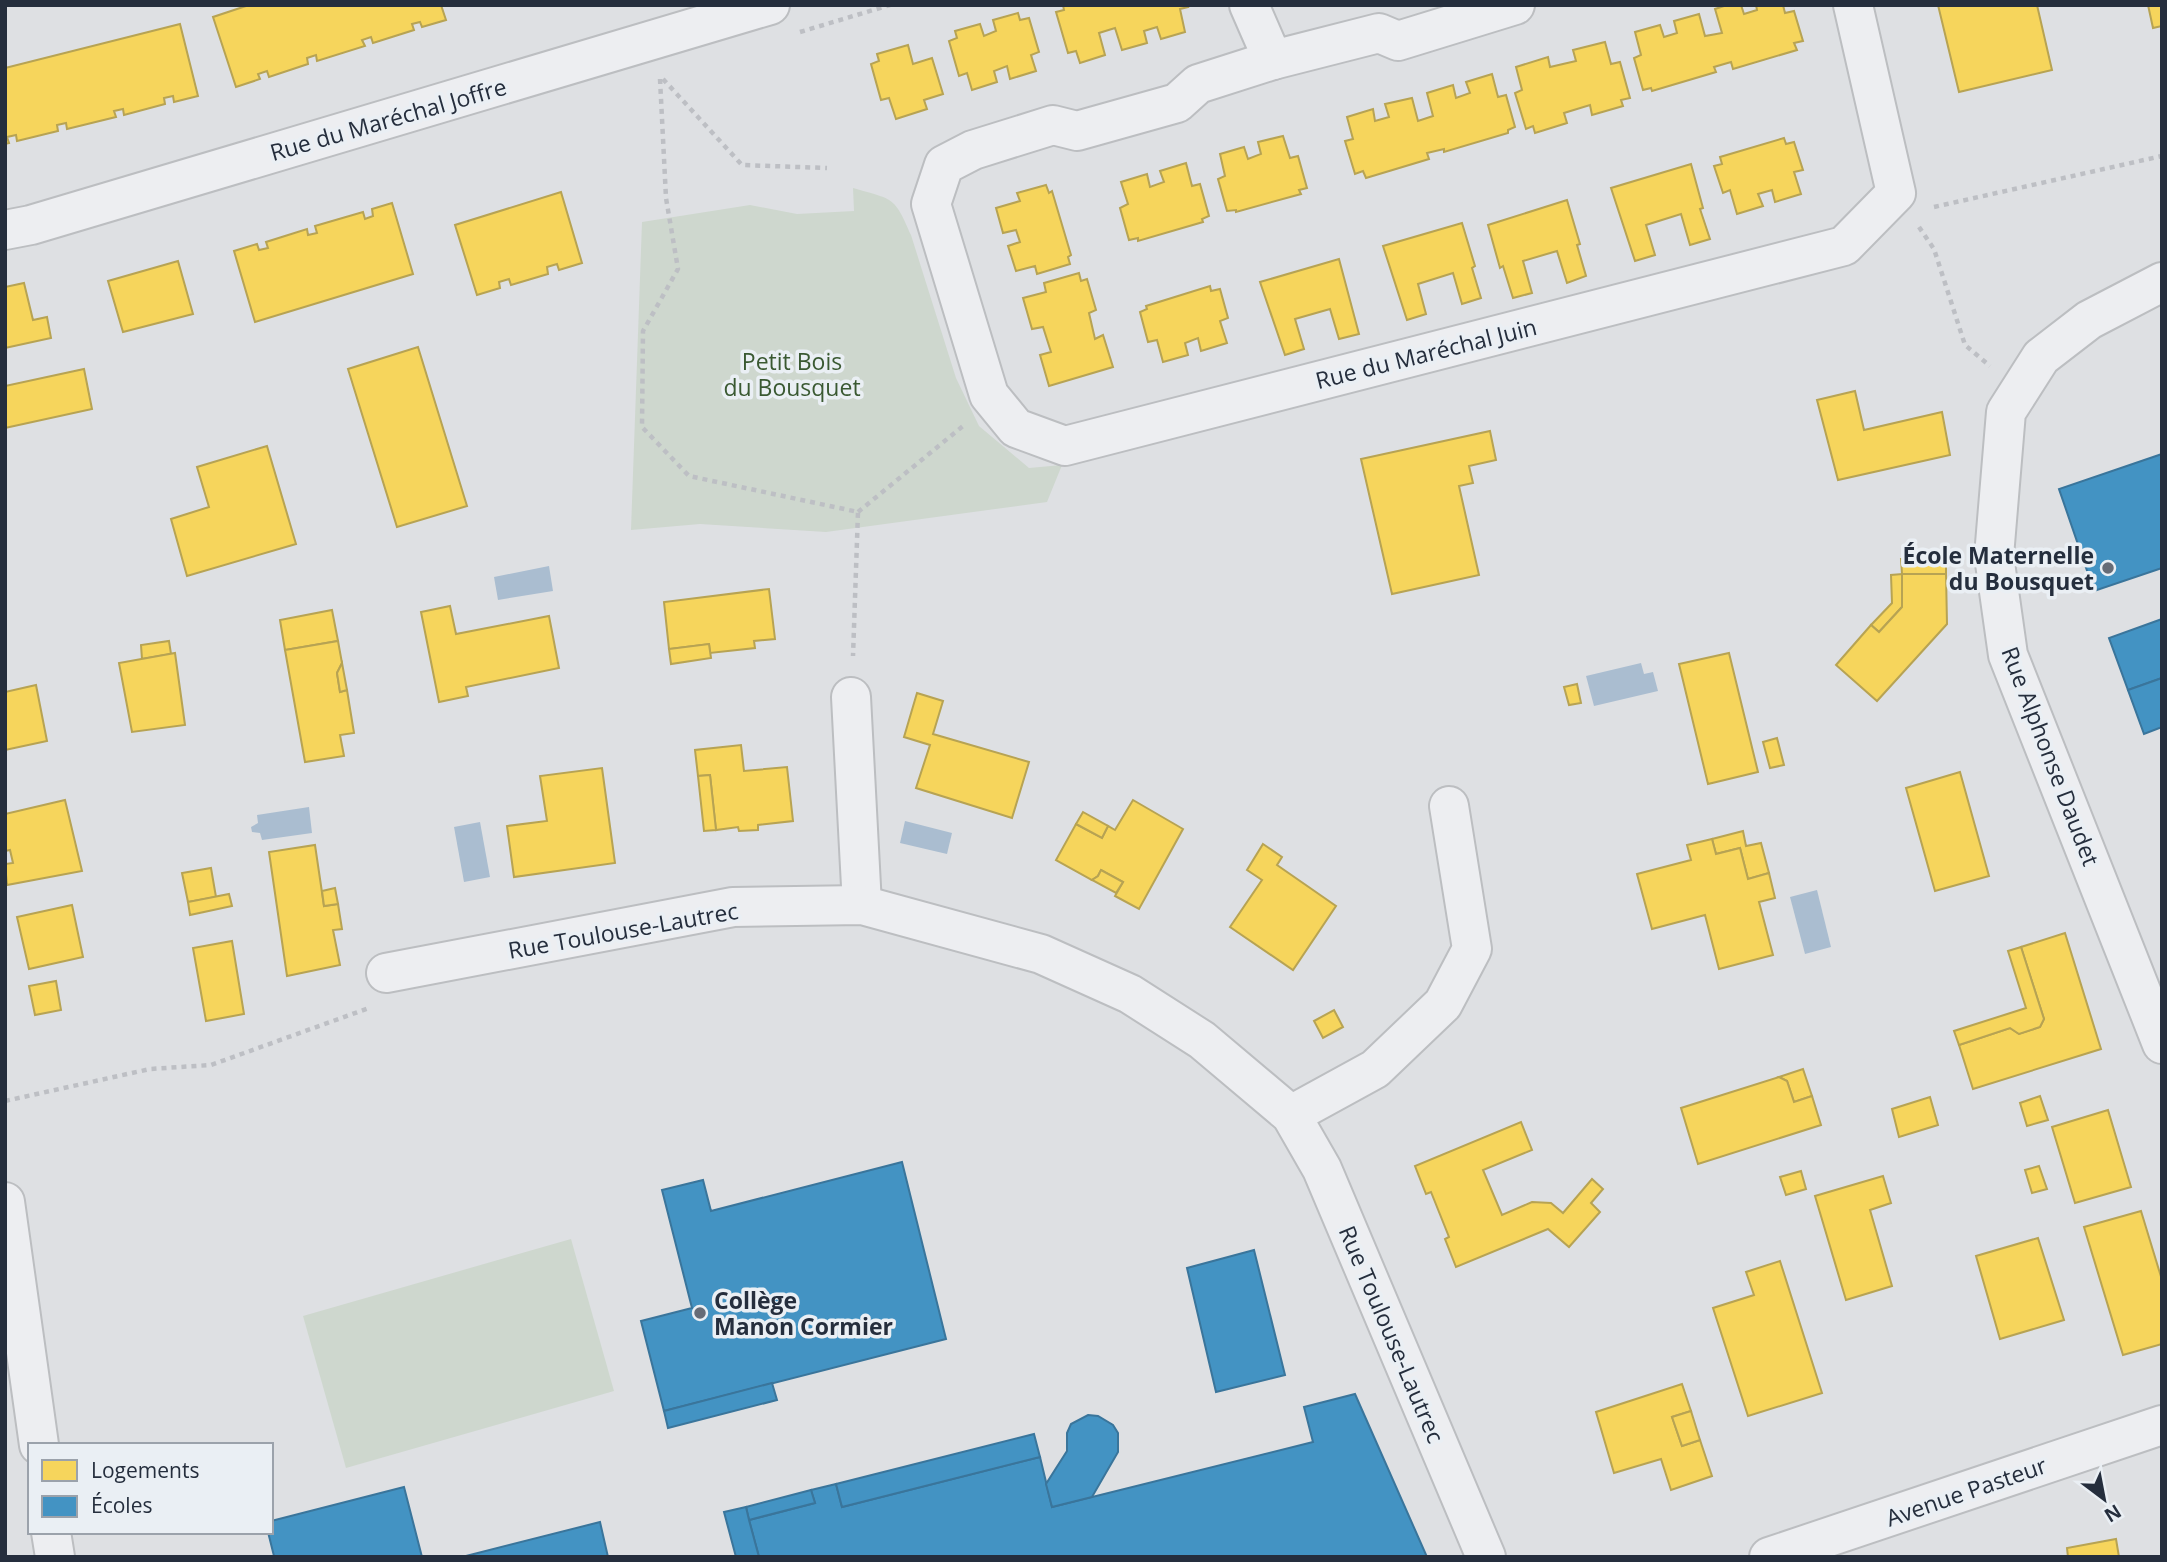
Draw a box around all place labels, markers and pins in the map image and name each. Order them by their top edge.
place label: École Maternelle du Bousquet [1903,539,2094,597]
marker: École Maternelle du Bousquet [2100,560,2116,576]
place label: Collège Manon Cormier [714,1284,893,1342]
marker: Collège Manon Cormier [692,1305,708,1321]

